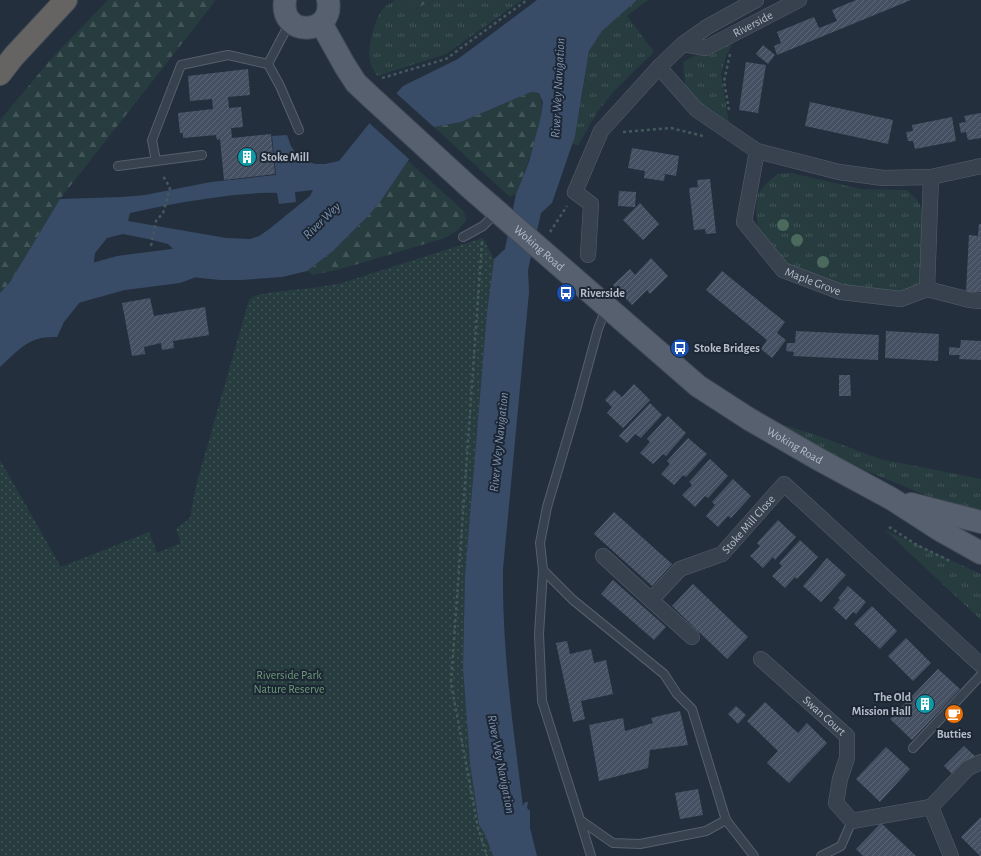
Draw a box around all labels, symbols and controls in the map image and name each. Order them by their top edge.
street label: Riverside [731,9,775,39]
water label: River Wey Navigation [549,38,568,138]
building icon: Stoke Mill [236,146,258,168]
place label: Stoke Mill [261,151,309,163]
water label: River Wey [301,200,344,242]
street label: Woking Road [512,223,567,273]
street label: Maple Grove [783,265,842,297]
bus stop icon: Riverside [555,282,577,304]
place label: Riverside [580,287,625,299]
bus stop icon: Stoke Bridges [669,337,691,359]
place label: Stoke Bridges [694,342,760,354]
water label: River Wey Navigation [488,392,511,493]
street label: Woking Road [765,425,825,466]
street label: Stoke Mill Close [719,493,777,556]
park label: Riverside Park Nature Reserve [254,669,324,695]
place label: The Old Mission Hall [852,691,912,717]
building icon: The Old Mission Hall [914,693,936,715]
street label: Swan Court [801,694,848,738]
cafe icon: Butties [943,703,965,725]
water label: River Wey Navigation [485,714,516,815]
place label: Butties [937,728,972,740]

